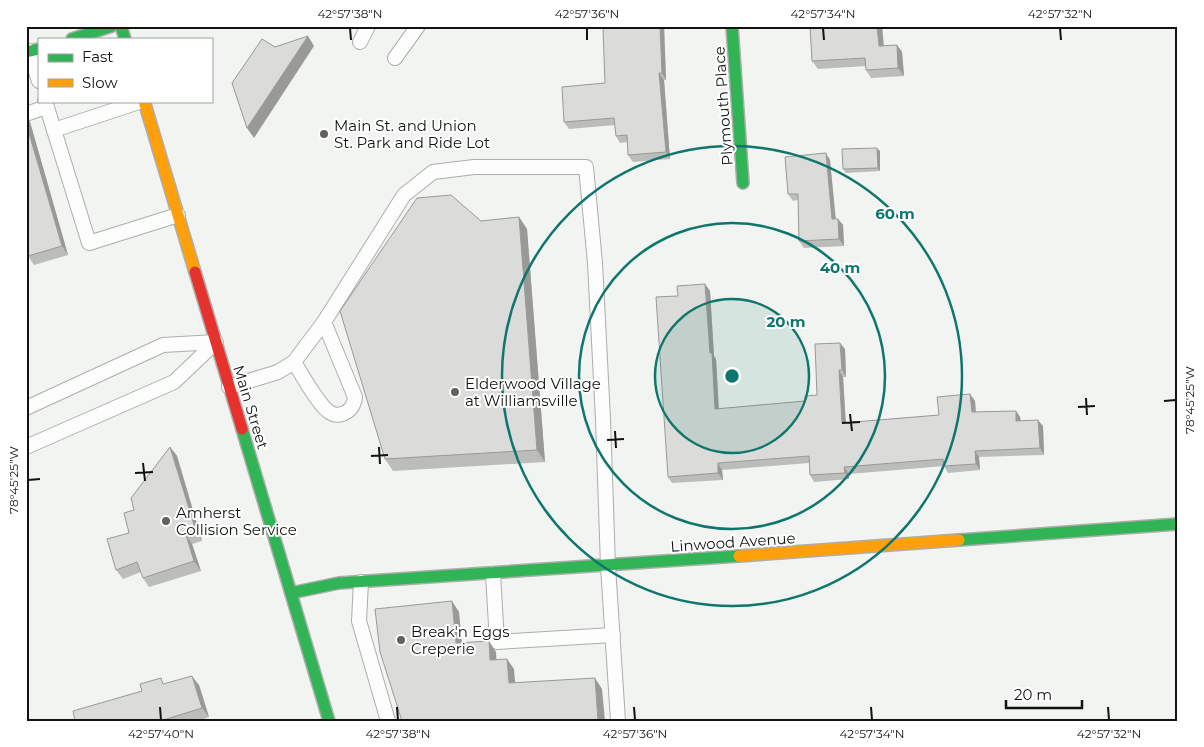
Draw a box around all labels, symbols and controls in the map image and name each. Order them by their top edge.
text: 42°57'38"N [317,6,383,21]
text: 42°57'36"N [555,6,619,21]
text: 42°57'34"N [790,6,856,21]
text: 42°57'32"N [1028,6,1092,21]
legend [38,38,212,102]
street label: Plymouth Place [709,46,737,166]
text: Fast [82,47,113,66]
text: Slow [82,73,118,92]
place label: Main St. and Union St. Park and Ride Lot [334,116,490,152]
marker: Main St. and Union St. Park and Ride Lot [318,128,330,140]
text: 60 m [875,204,915,223]
text: 40 m [820,258,860,277]
text: 20 m [766,312,806,331]
street label: Main Street [229,363,273,451]
text: 78°45'25"W [1182,366,1197,434]
centre of rings [723,367,741,385]
place label: Elderwood Village at Williamsville [465,374,601,410]
marker: Elderwood Village at Williamsville [449,386,461,398]
text: 78°45'25"W [6,446,21,514]
place label: Amherst Collision Service [176,503,297,539]
marker: Amherst Collision Service [160,515,172,527]
street label: Linwood Avenue [670,528,796,556]
place label: Break'n Eggs Creperie [411,622,510,658]
marker: Break'n Eggs Creperie [395,634,407,646]
scale bar [1006,677,1083,709]
text: 20 m [1014,685,1052,704]
text: 42°57'40"N [128,726,194,741]
text: 42°57'38"N [365,726,431,741]
text: 42°57'36"N [603,726,667,741]
text: 42°57'34"N [839,726,905,741]
text: 42°57'32"N [1077,726,1141,741]

